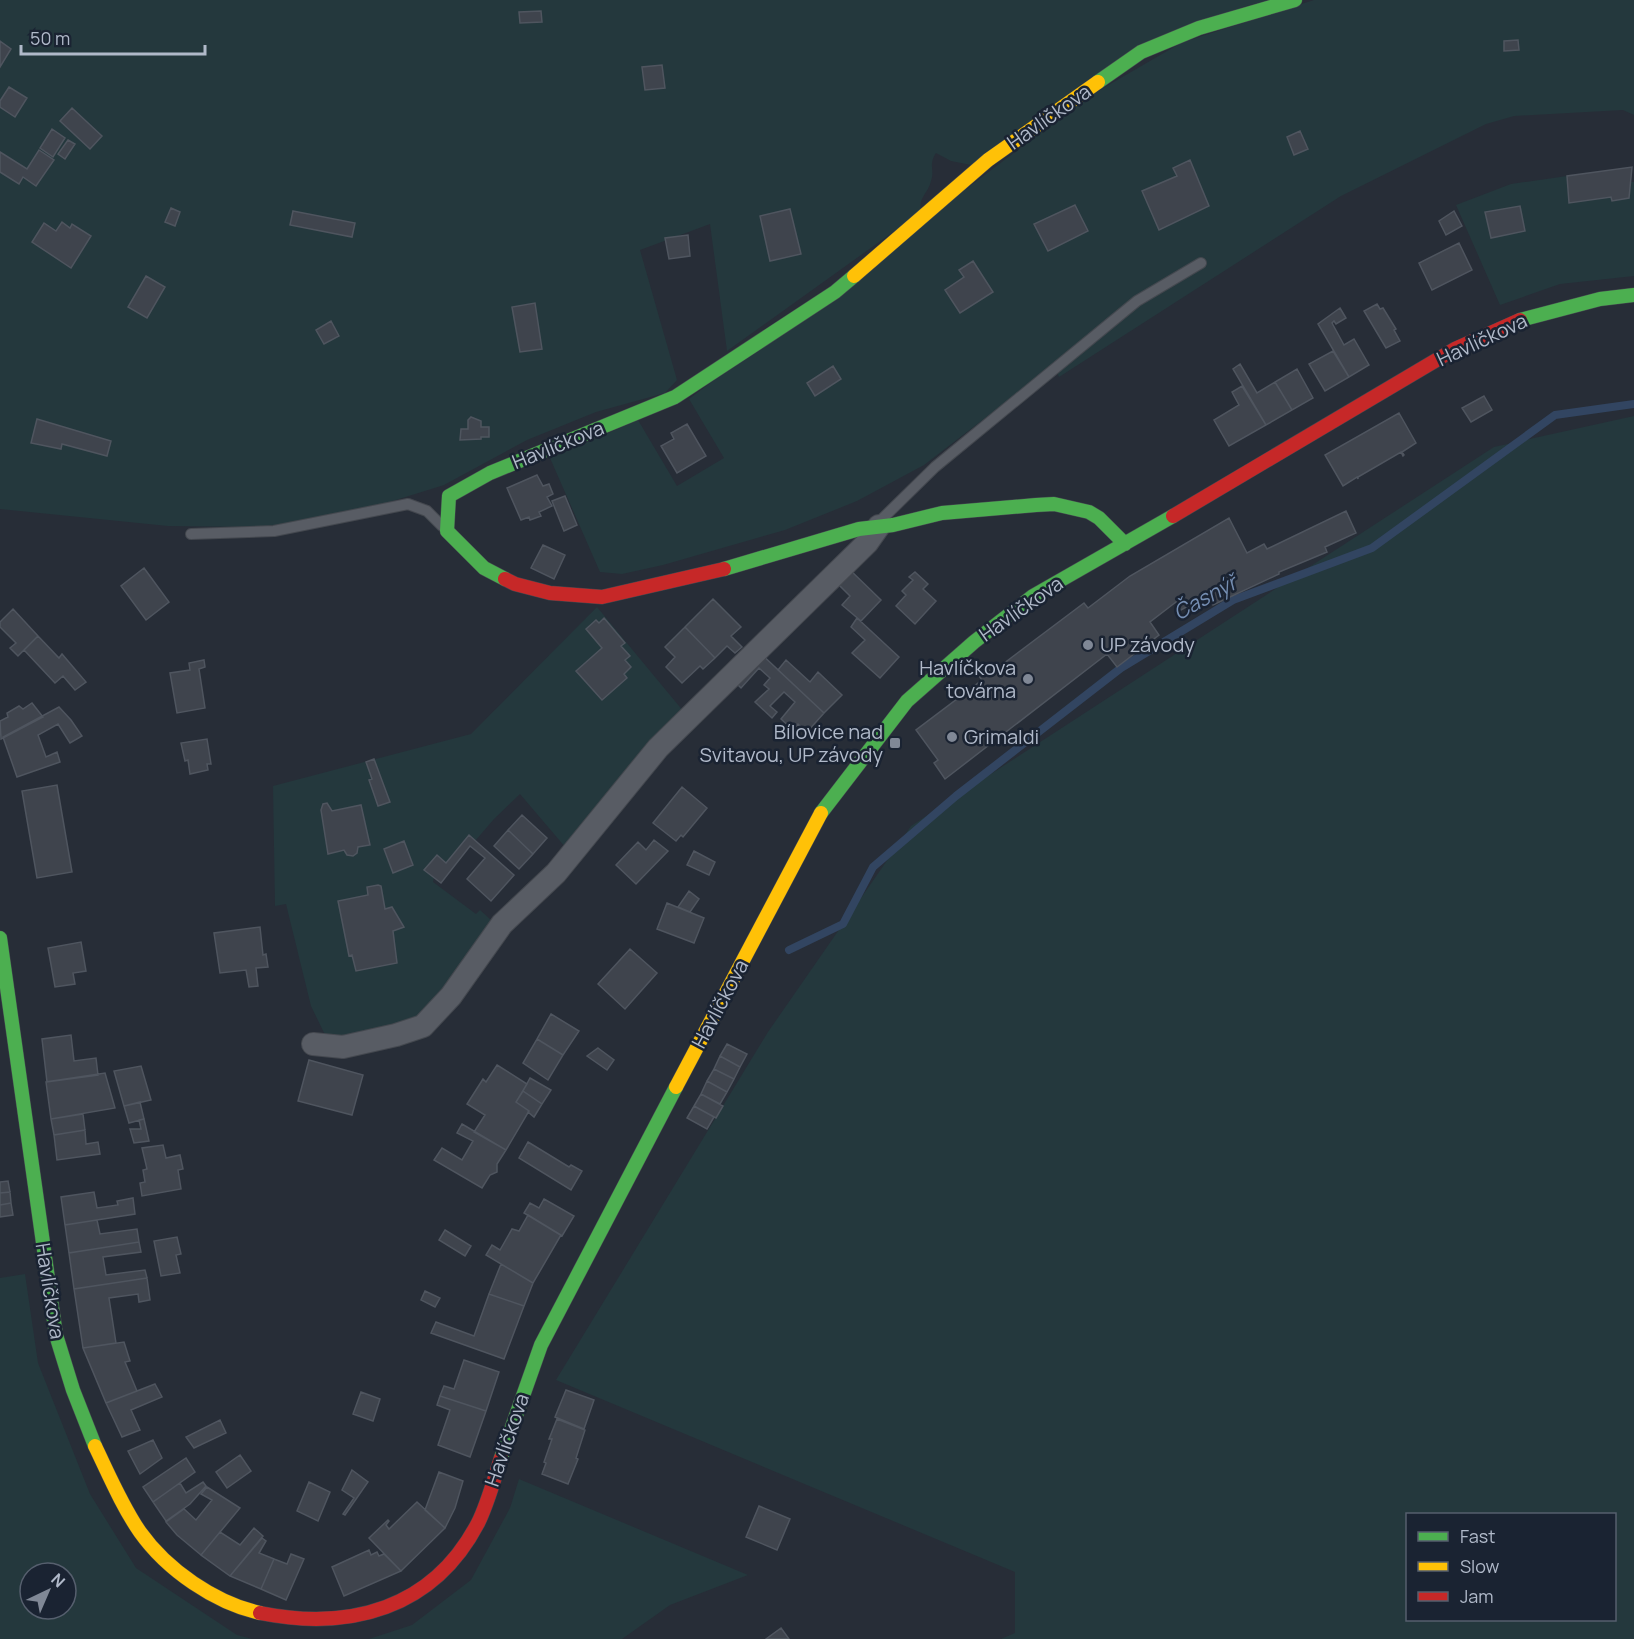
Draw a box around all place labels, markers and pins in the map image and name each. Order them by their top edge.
place label: UP závody [1100,631,1195,658]
marker: UP závody [1081,638,1095,652]
place label: Havlíčkova továrna [919,654,1016,704]
marker: Havlíčkova továrna [1021,672,1035,686]
place label: Bílovice nad Svitavou, UP závody [700,718,883,768]
place label: Grimaldi [964,723,1039,750]
marker: Grimaldi [945,730,959,744]
marker: Bílovice nad Svitavou, UP závody [888,736,902,750]

